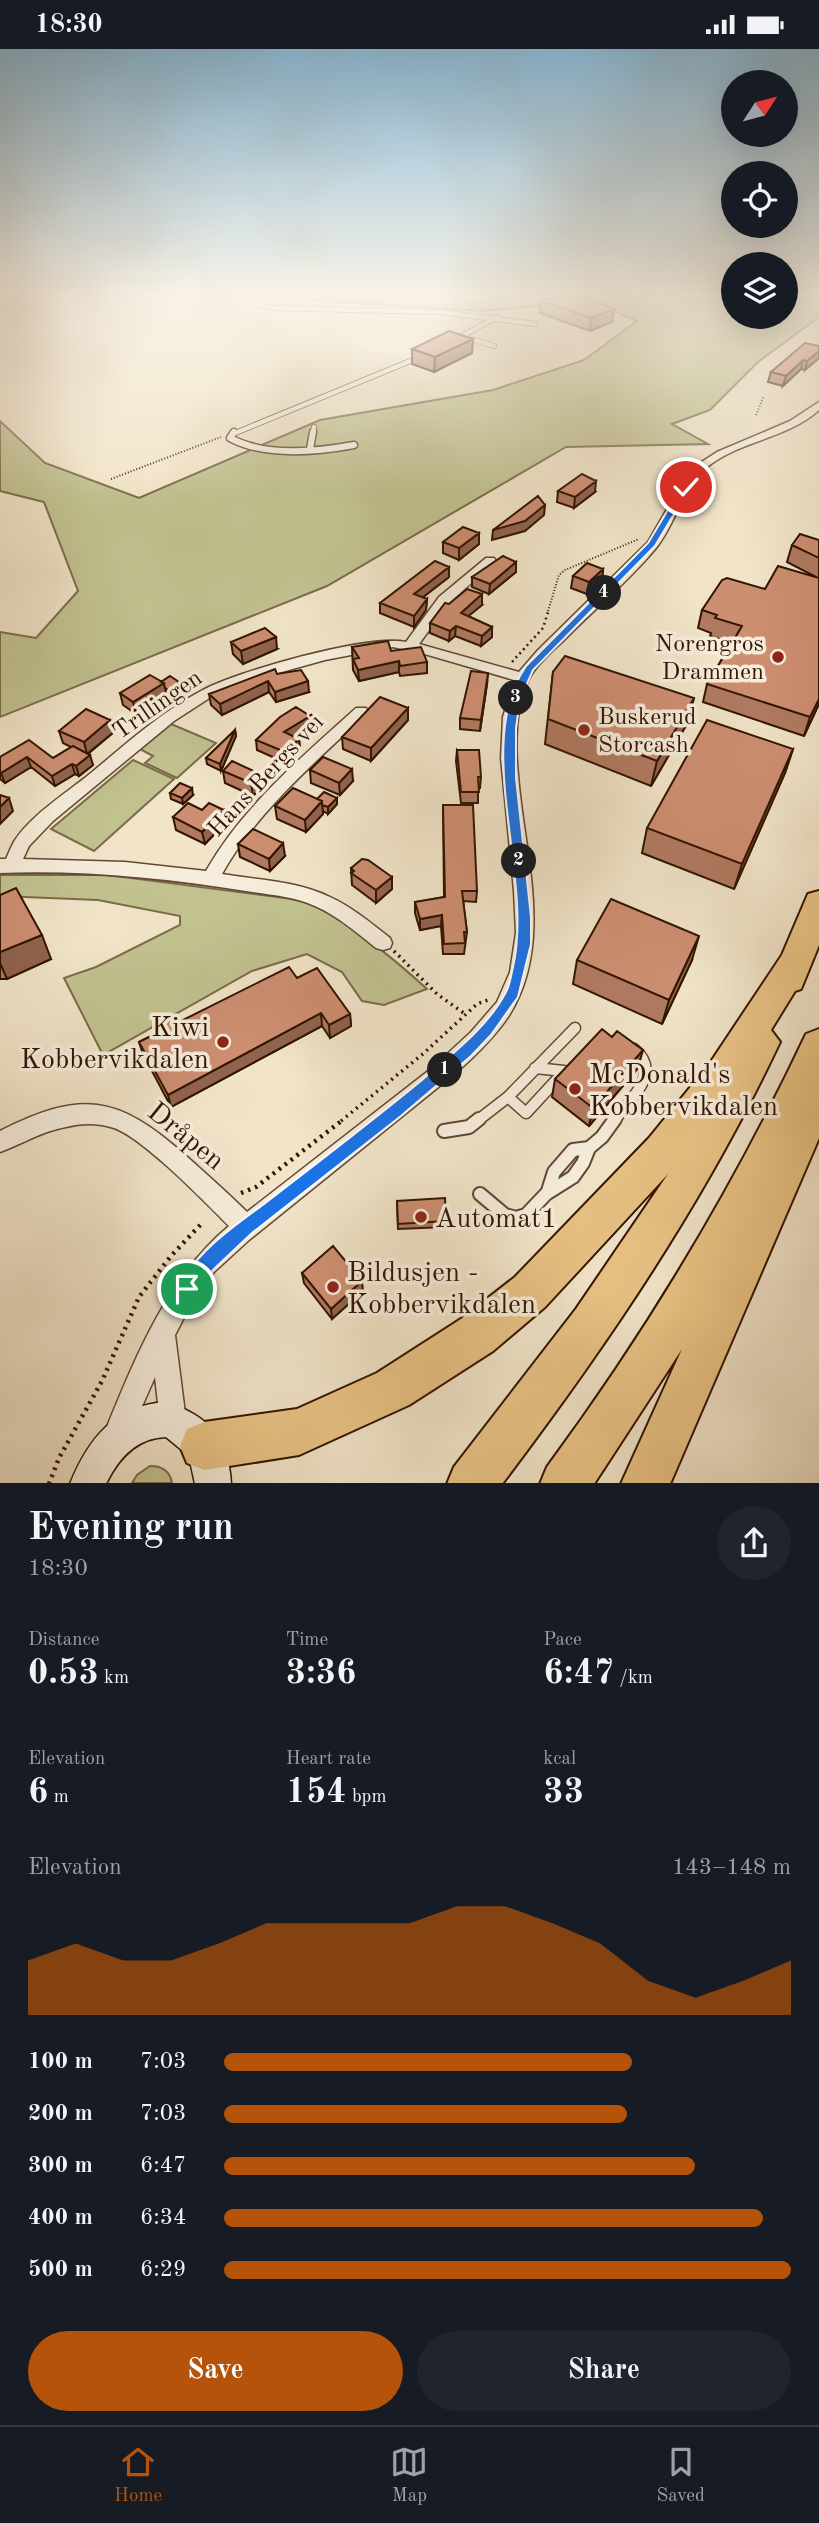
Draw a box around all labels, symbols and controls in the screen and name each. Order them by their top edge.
text: 18:30 [35,12,103,38]
north arrow [721,70,798,147]
map controls [721,70,798,329]
button: locate [721,161,798,238]
button: layers [721,252,798,329]
pin [656,457,716,517]
icon: check [667,468,705,506]
pin: 4 [586,575,622,611]
text: 4 [598,583,609,602]
place label: Norengros Drammen [655,633,764,685]
marker: Norengros Drammen [770,649,786,665]
street label: Trillingen [109,666,207,745]
pin: 3 [498,681,534,715]
text: 3 [510,688,521,707]
place label: Buskerud Storcash [598,706,697,758]
street label: Hans Bergs vei [204,711,329,842]
marker: Buskerud Storcash [576,722,592,738]
pin: 2 [502,843,536,879]
text: 2 [513,851,524,870]
place label: Kiwi Kobbervikdalen [20,1015,209,1075]
marker: Kiwi Kobbervikdalen [215,1034,231,1050]
pin: 1 [428,1053,462,1087]
text: 1 [439,1060,450,1079]
place label: McDonald's Kobbervikdalen [589,1062,778,1122]
marker: McDonald's Kobbervikdalen [567,1081,583,1097]
street label: Dråpen [141,1098,229,1176]
place label: Automat1 [435,1206,557,1234]
marker: Automat1 [413,1209,429,1225]
pin [157,1259,217,1319]
place label: Bildusjen - Kobbervikdalen [347,1260,536,1320]
icon: arrive [168,1270,206,1308]
marker: Bildusjen - Kobbervikdalen [325,1279,341,1295]
button: share [717,1506,791,1580]
text: Evening run [28,1510,234,1548]
text: 18:30 [28,1557,88,1580]
text: Distance [28,1631,100,1650]
text: Time [286,1631,328,1650]
text: Pace [543,1631,582,1650]
text: 0.53 [28,1656,99,1691]
text: 3:36 [286,1656,356,1691]
text: 6:47 [543,1656,614,1691]
text: km [99,1669,129,1688]
text: /km [614,1669,653,1688]
text: Elevation [28,1750,105,1769]
text: Heart rate [286,1750,371,1769]
text: kcal [543,1750,576,1769]
text: 6 [28,1775,48,1810]
text: 154 [286,1775,347,1810]
text: 33 [543,1775,584,1810]
text: m [48,1788,69,1807]
text: bpm [347,1788,387,1807]
text: Elevation [28,1856,122,1879]
text: 143–148 m [672,1856,791,1879]
text: 100 m [28,2050,93,2073]
text: 7:03 [140,2050,186,2073]
text: 200 m [28,2102,93,2125]
text: 7:03 [140,2102,186,2125]
text: 300 m [28,2154,93,2177]
text: 6:47 [140,2154,186,2177]
text: 400 m [28,2206,93,2229]
text: 6:34 [140,2206,186,2229]
text: 500 m [28,2258,93,2281]
text: 6:29 [140,2258,186,2281]
button: Save [28,2331,403,2411]
button: Share [417,2331,791,2411]
tab: Home [114,2443,162,2508]
tab: Map [390,2443,428,2508]
tab: Saved [657,2443,705,2508]

